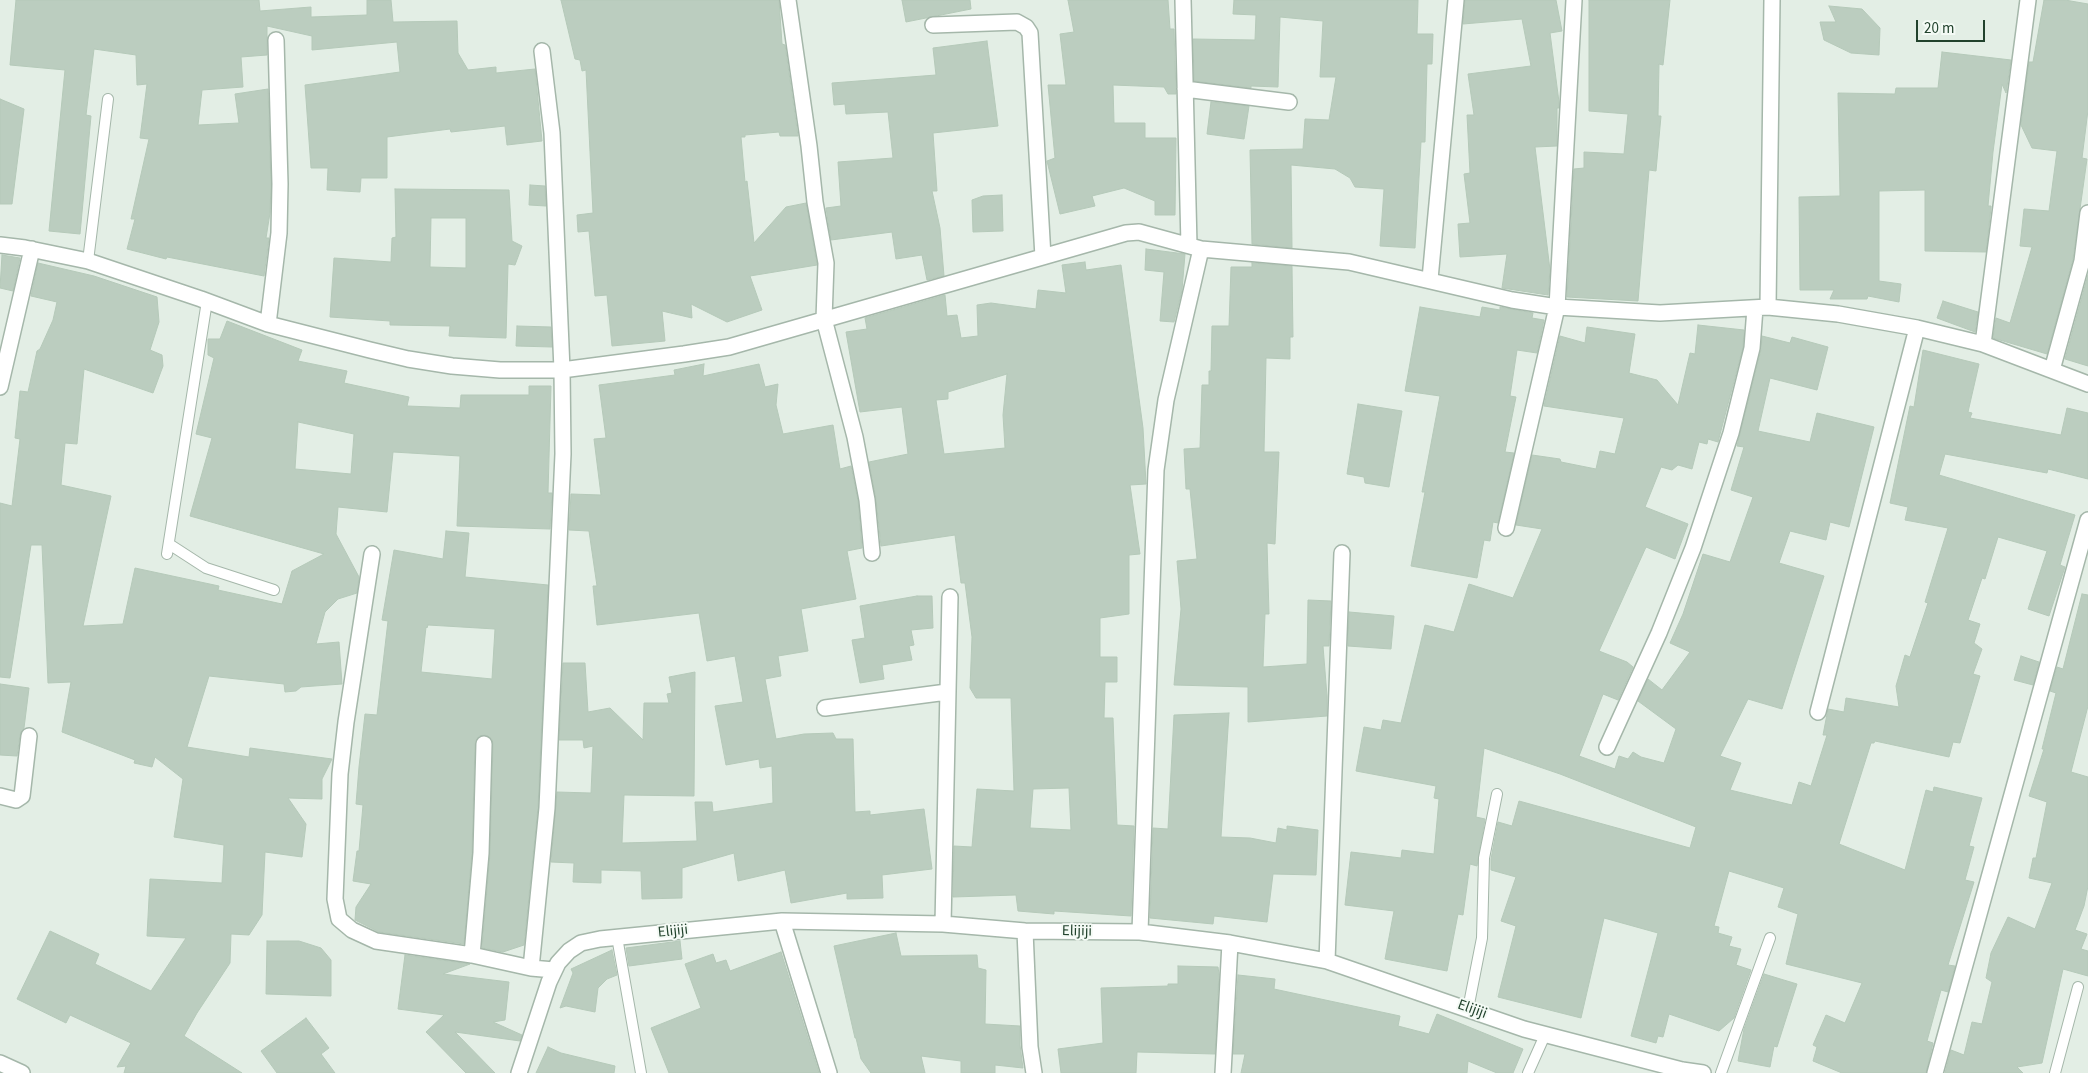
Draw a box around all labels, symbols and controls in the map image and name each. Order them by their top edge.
scale bar [1918,10,1987,42]
text: 20 m [1924,18,1954,39]
street label: Elijiji [657,921,689,943]
street label: Elijiji [1062,923,1092,941]
street label: Elijiji [1455,996,1489,1024]

